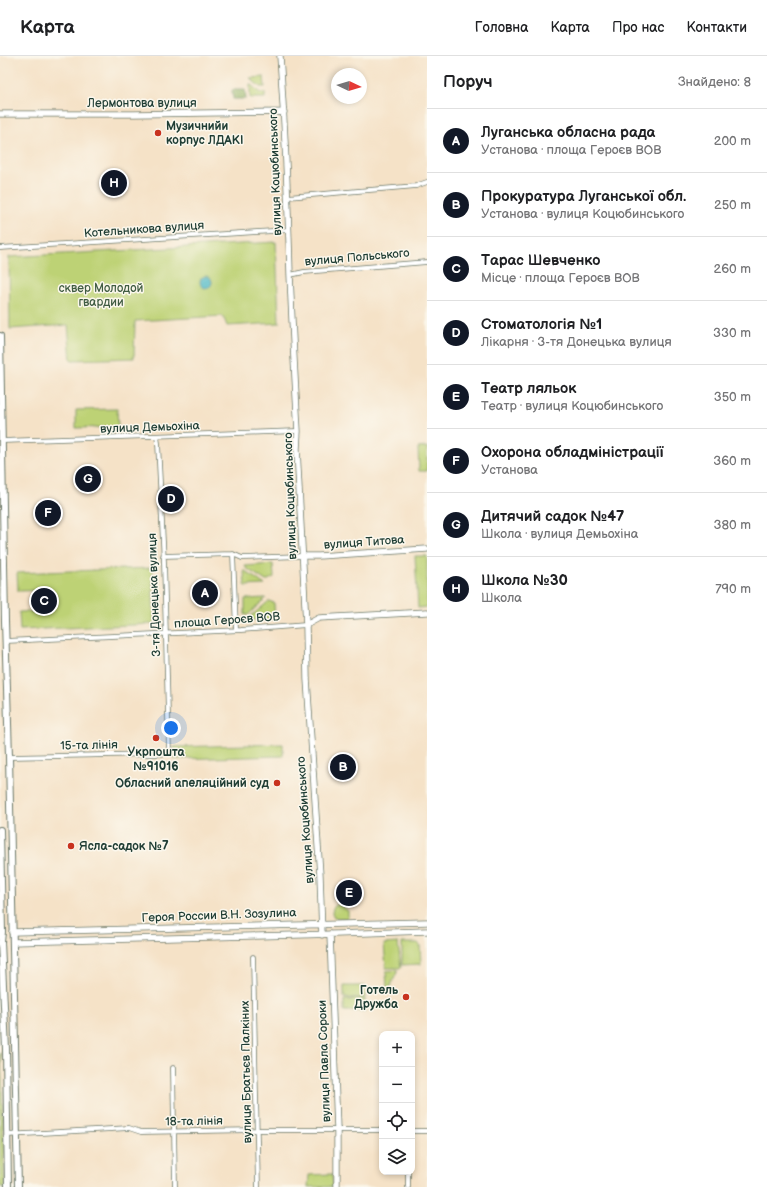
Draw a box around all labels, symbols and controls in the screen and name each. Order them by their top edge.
text: Карта [20,16,74,39]
text: Головна [475,19,528,36]
text: Карта [550,19,590,36]
text: Про нас [612,19,664,36]
text: Контакти [686,19,747,36]
north arrow [331,68,367,104]
text: Поруч [443,72,493,92]
text: Знайдено: 8 [678,74,751,90]
street label: Лермонтова вулиця [86,96,197,111]
street label: вулиця Коцюбинського [266,108,285,236]
place label: Музичнийи корпус ЛДАКІ [166,119,243,148]
text: Луганська обласна рада [481,123,655,142]
marker: Музичнийи корпус ЛДАКІ [153,128,163,138]
text: A [452,133,460,149]
text: 200 m [714,133,751,149]
text: Установа · площа Героєв ВОВ [481,142,661,158]
pin: H [101,168,127,198]
text: Прокуратура Луганської обл. [481,187,686,206]
text: B [451,197,461,213]
text: 250 m [714,197,751,213]
text: Установа · вулиця Коцюбинського [481,206,684,222]
street label: Котельникова вулиця [83,218,205,241]
street label: вулиця Польського [304,245,410,270]
text: Тарас Шевченко [481,251,600,270]
text: C [451,261,461,277]
text: 260 m [713,261,751,277]
text: Місце · площа Героєв ВОВ [481,270,640,286]
park label: сквер Молодой гвардии [59,281,143,310]
text: Стоматологія №1 [481,315,602,334]
text: D [451,325,461,341]
text: 330 m [713,325,751,341]
text: Лікарня · 3-тя Донецька вулиця [481,334,672,350]
text: Театр ляльок [481,379,576,398]
text: E [452,389,460,405]
text: 350 m [714,389,751,405]
text: Театр · вулиця Коцюбинського [481,398,663,414]
street label: вулиця Демьохіна [100,418,200,437]
street label: вулиця Коцюбинського [281,432,300,560]
text: Охорона обладміністрації [481,443,663,462]
text: F [452,453,460,469]
text: 360 m [713,453,751,469]
text: Установа [481,462,538,478]
pin: G [75,464,101,494]
pin: D [158,484,184,514]
pin: F [35,498,61,528]
text: Дитячий садок №47 [481,507,624,526]
text: G [451,517,461,533]
text: 380 m [714,517,751,533]
text: Школа · вулиця Демьохіна [481,526,638,542]
street label: 3-тя Донецька вулиця [145,532,164,657]
street label: вулиця Титова [323,532,405,553]
text: Школа №30 [481,571,568,590]
pin: A [192,578,218,608]
text: H [451,581,461,597]
text: 790 m [715,581,751,597]
pin: C [31,586,57,616]
text: Школа [481,590,522,606]
street label: площа Героєв ВОВ [174,609,281,632]
your location [161,718,181,738]
marker: Укрпошта №91016 [151,733,161,743]
street label: 15-та лінія [60,737,118,754]
place label: Укрпошта №91016 [128,745,185,774]
pin: B [330,752,356,782]
street label: вулиця Коцюбинського [294,756,317,884]
place label: Обласний апеляційний суд [115,776,270,791]
marker: Обласний апеляційний суд [272,778,282,788]
place label: Ясла-садок №7 [79,839,169,854]
marker: Ясла-садок №7 [66,841,76,851]
pin: E [336,878,362,908]
street label: Героя России В.Н. Зозулина [141,905,297,926]
place label: Готель Дружба [354,983,399,1012]
marker: Готель Дружба [401,992,411,1002]
street label: вулиця Братьєв Палкіних [238,1000,255,1144]
street label: вулиця Павла Сороки [315,1000,334,1122]
map controls [379,1031,415,1175]
button: + [379,1031,415,1067]
button: − [379,1067,415,1103]
button: locate [379,1103,415,1139]
street label: 18-та лінія [165,1113,223,1130]
button: layers [379,1139,415,1175]

